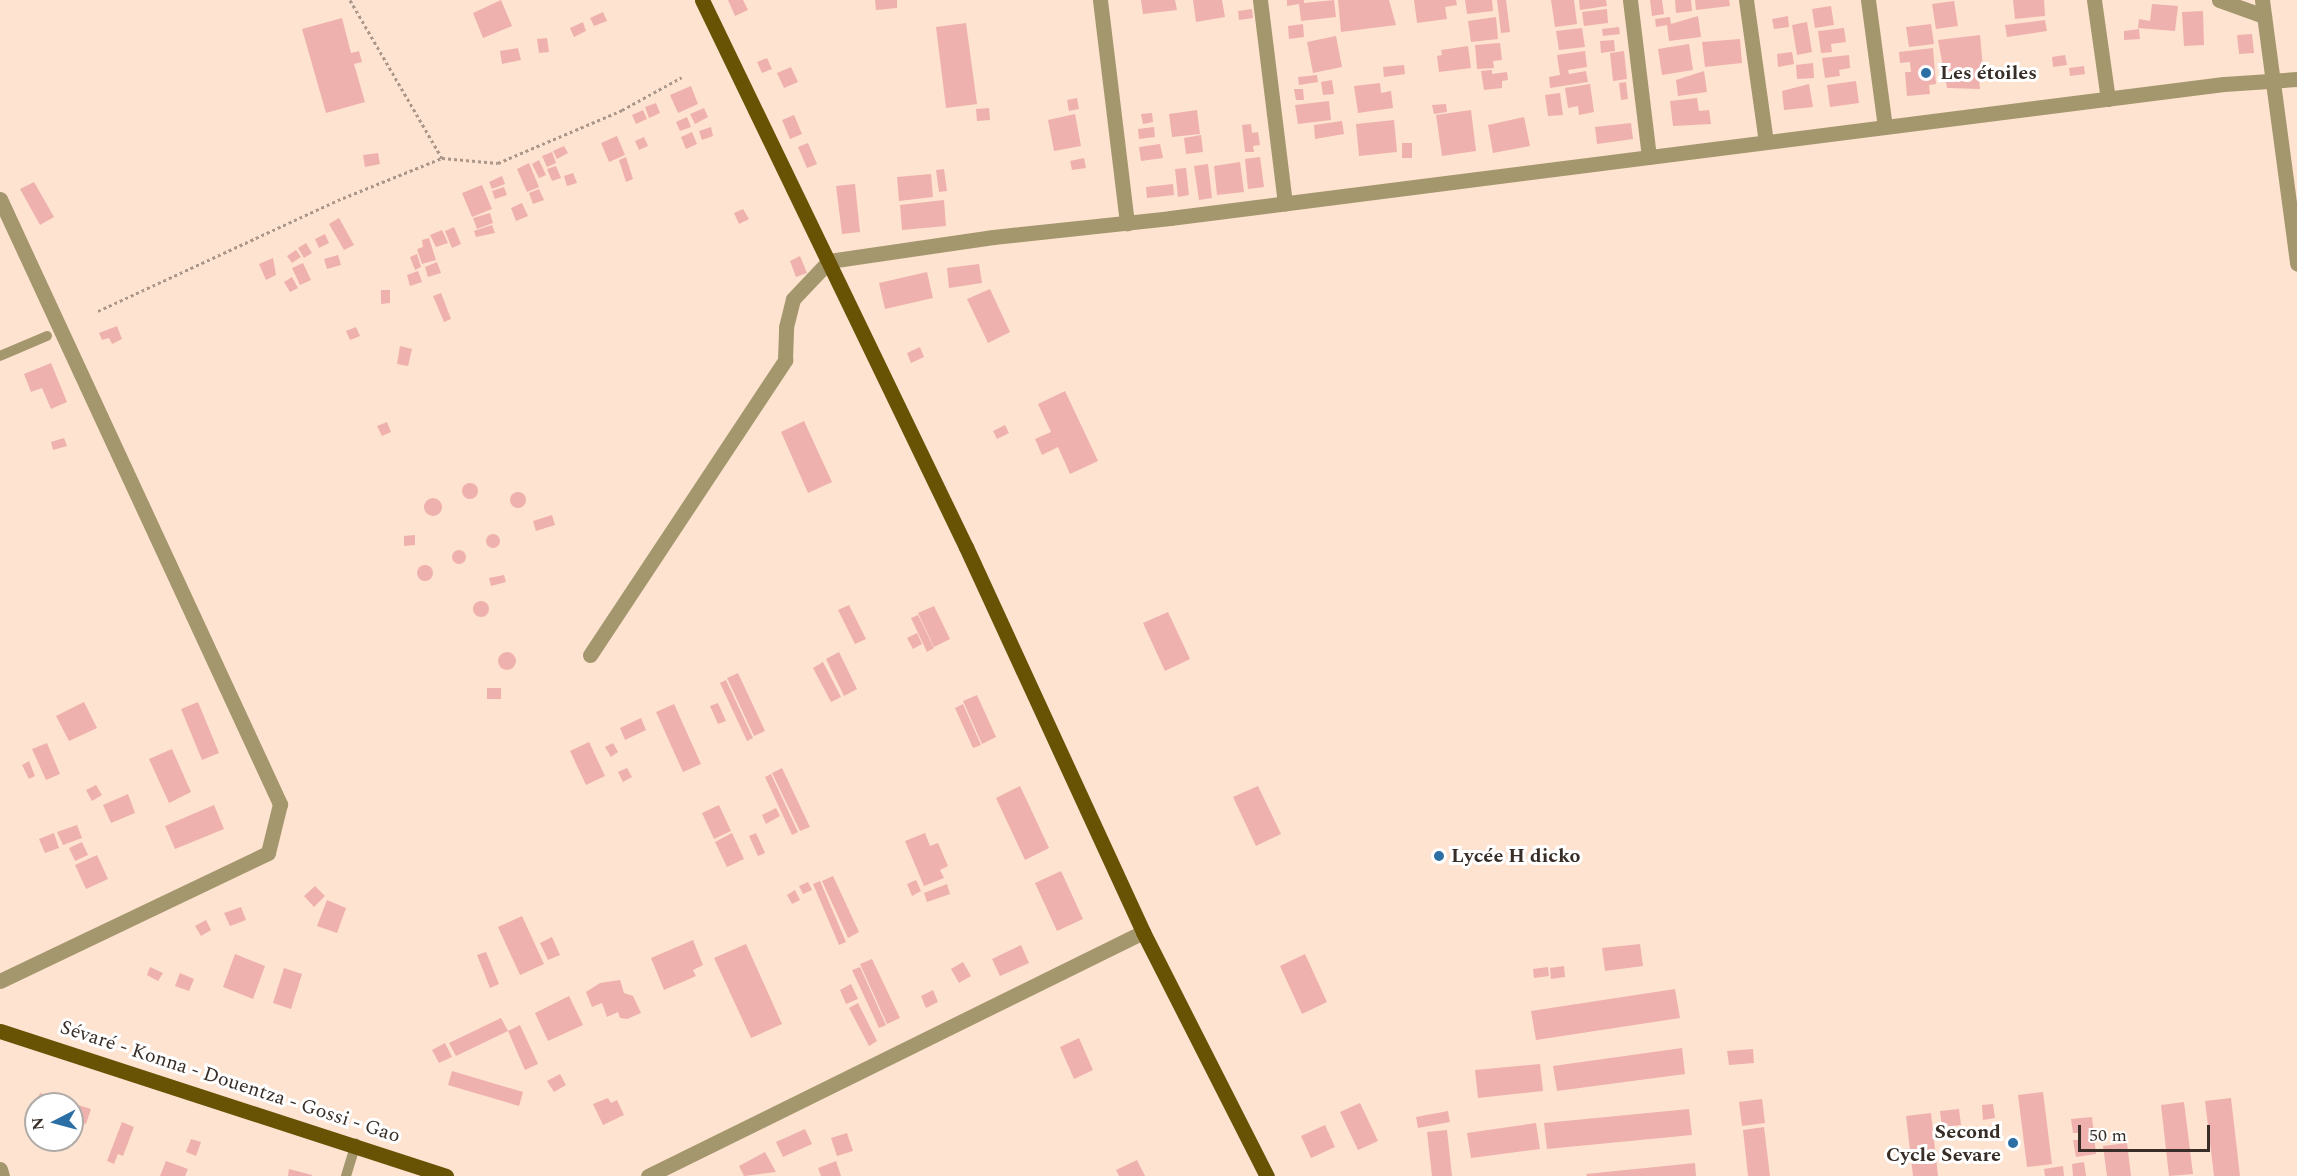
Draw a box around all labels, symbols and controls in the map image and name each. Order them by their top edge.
place label: Les étoiles [1940,61,2037,85]
marker: Les étoiles [1917,64,1935,82]
place label: Lycée H dicko [1451,844,1580,868]
marker: Lycée H dicko [1432,849,1446,863]
street label: Sévaré - Konna - Douentza - Gossi - Gao [57,1016,403,1148]
north arrow [24,1092,84,1152]
scale bar [2081,1113,2213,1151]
text: N [25,1116,51,1131]
place label: Second Cycle Sevare [1886,1120,2001,1167]
text: 50 m [2089,1122,2127,1149]
marker: Second Cycle Sevare [2006,1136,2020,1150]

